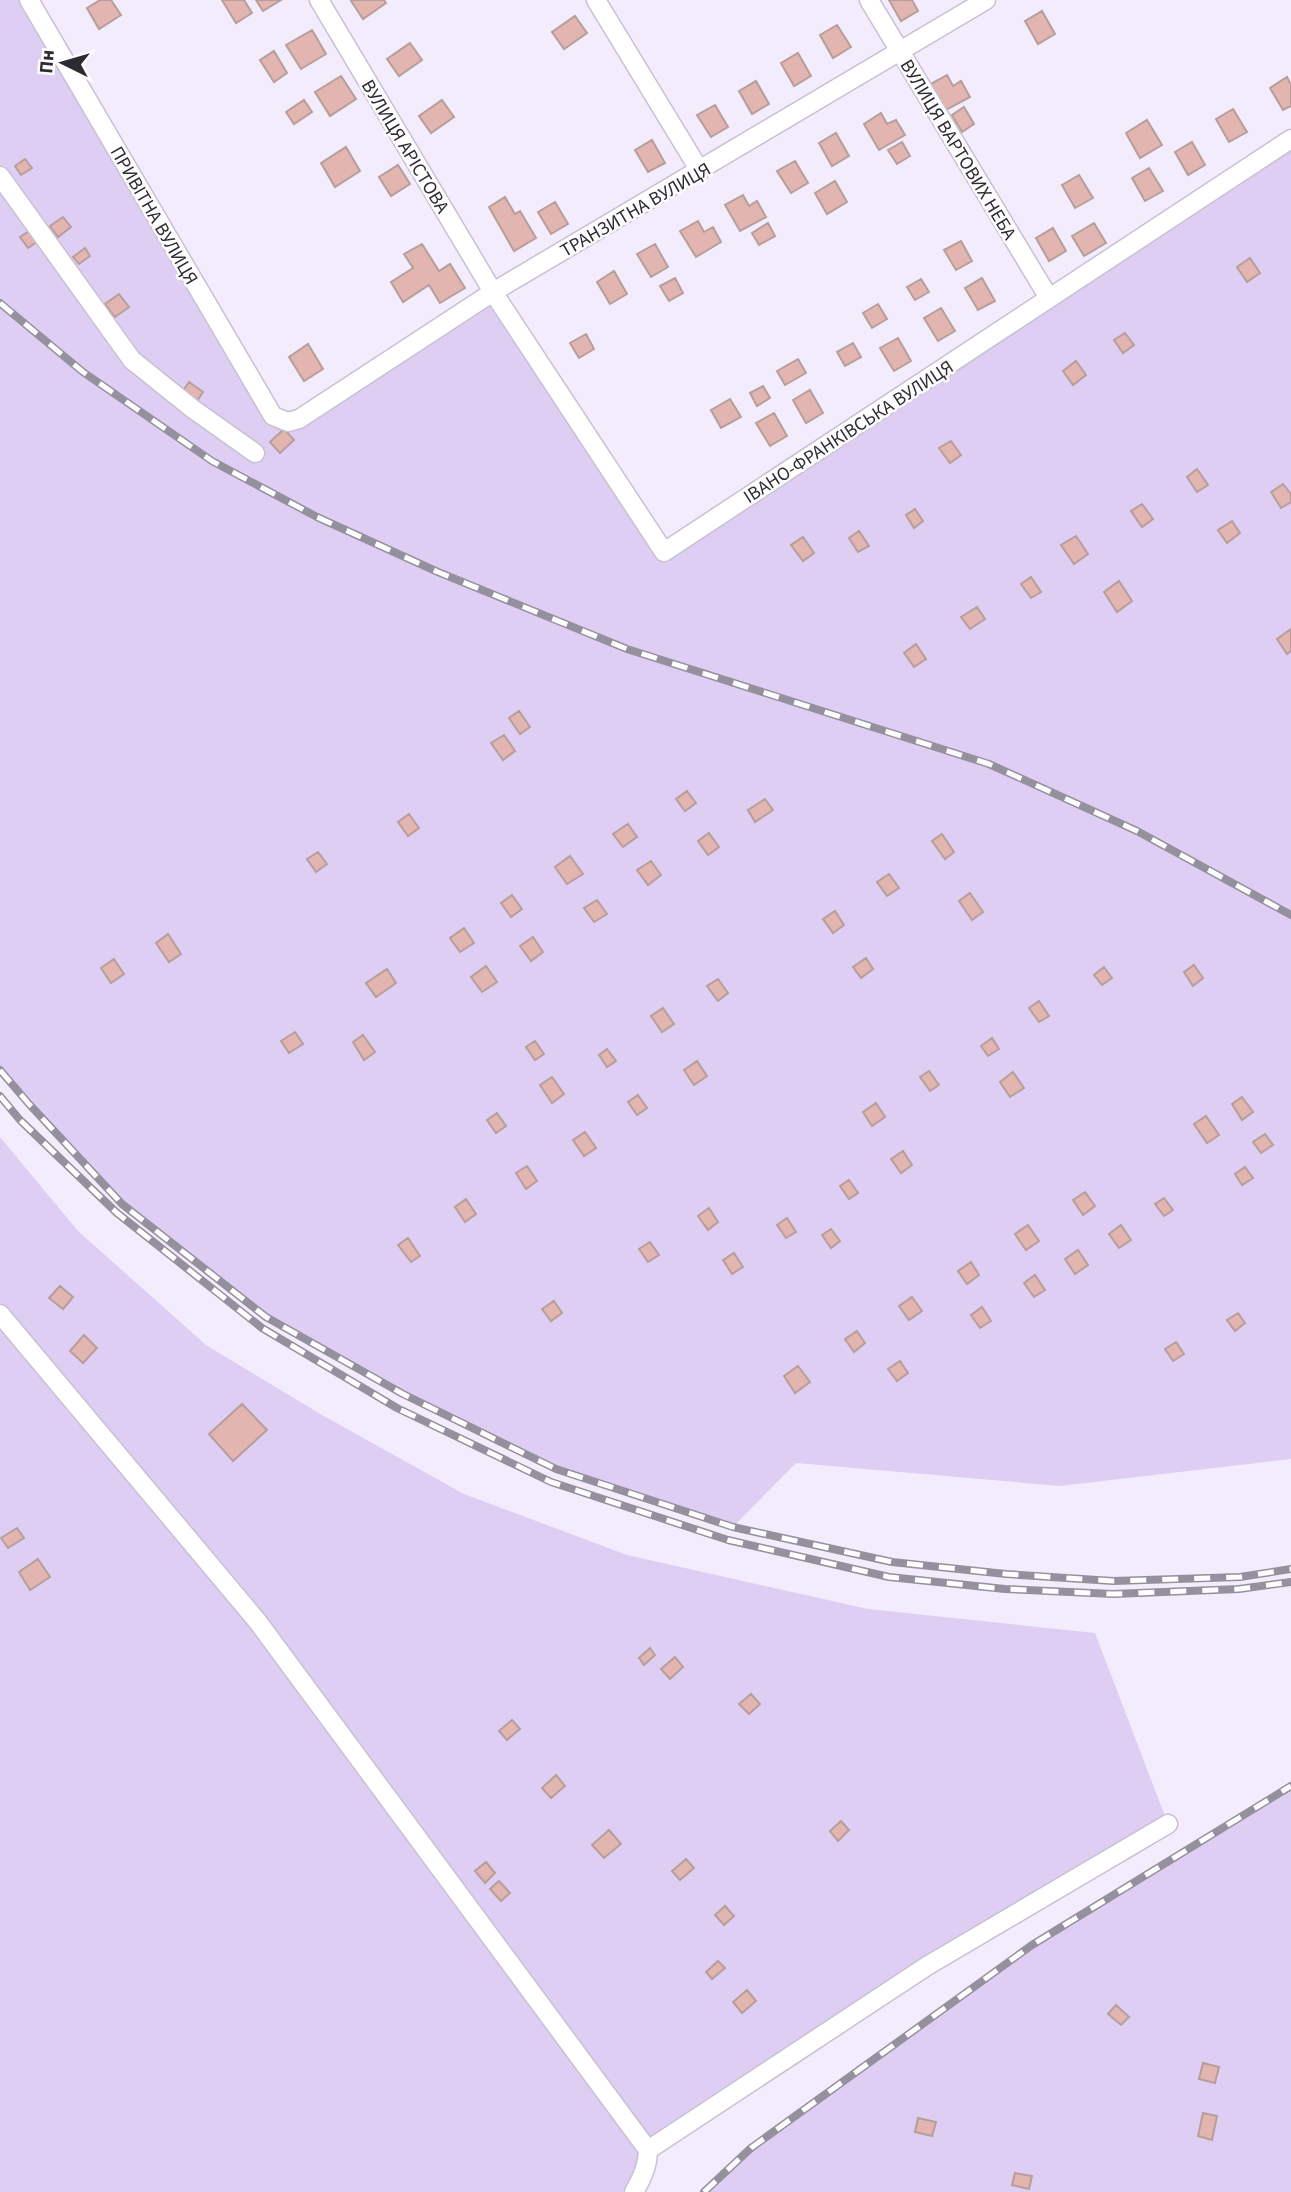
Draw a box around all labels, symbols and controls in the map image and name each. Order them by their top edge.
north arrow [28,28,98,98]
text: Пн [33,49,62,75]
street label: ВУЛИЦЯ ВАРТОВИХ НЕБА [893,54,1023,246]
street label: ВУЛИЦЯ АРІСТОВА [354,75,456,219]
street label: ПРИВІТНА ВУЛИЦЯ [103,142,204,290]
street label: ТРАНЗИТНА ВУЛИЦЯ [555,156,716,264]
street label: ІВАНО-ФРАНКІВСЬКА ВУЛИЦЯ [738,354,959,510]

